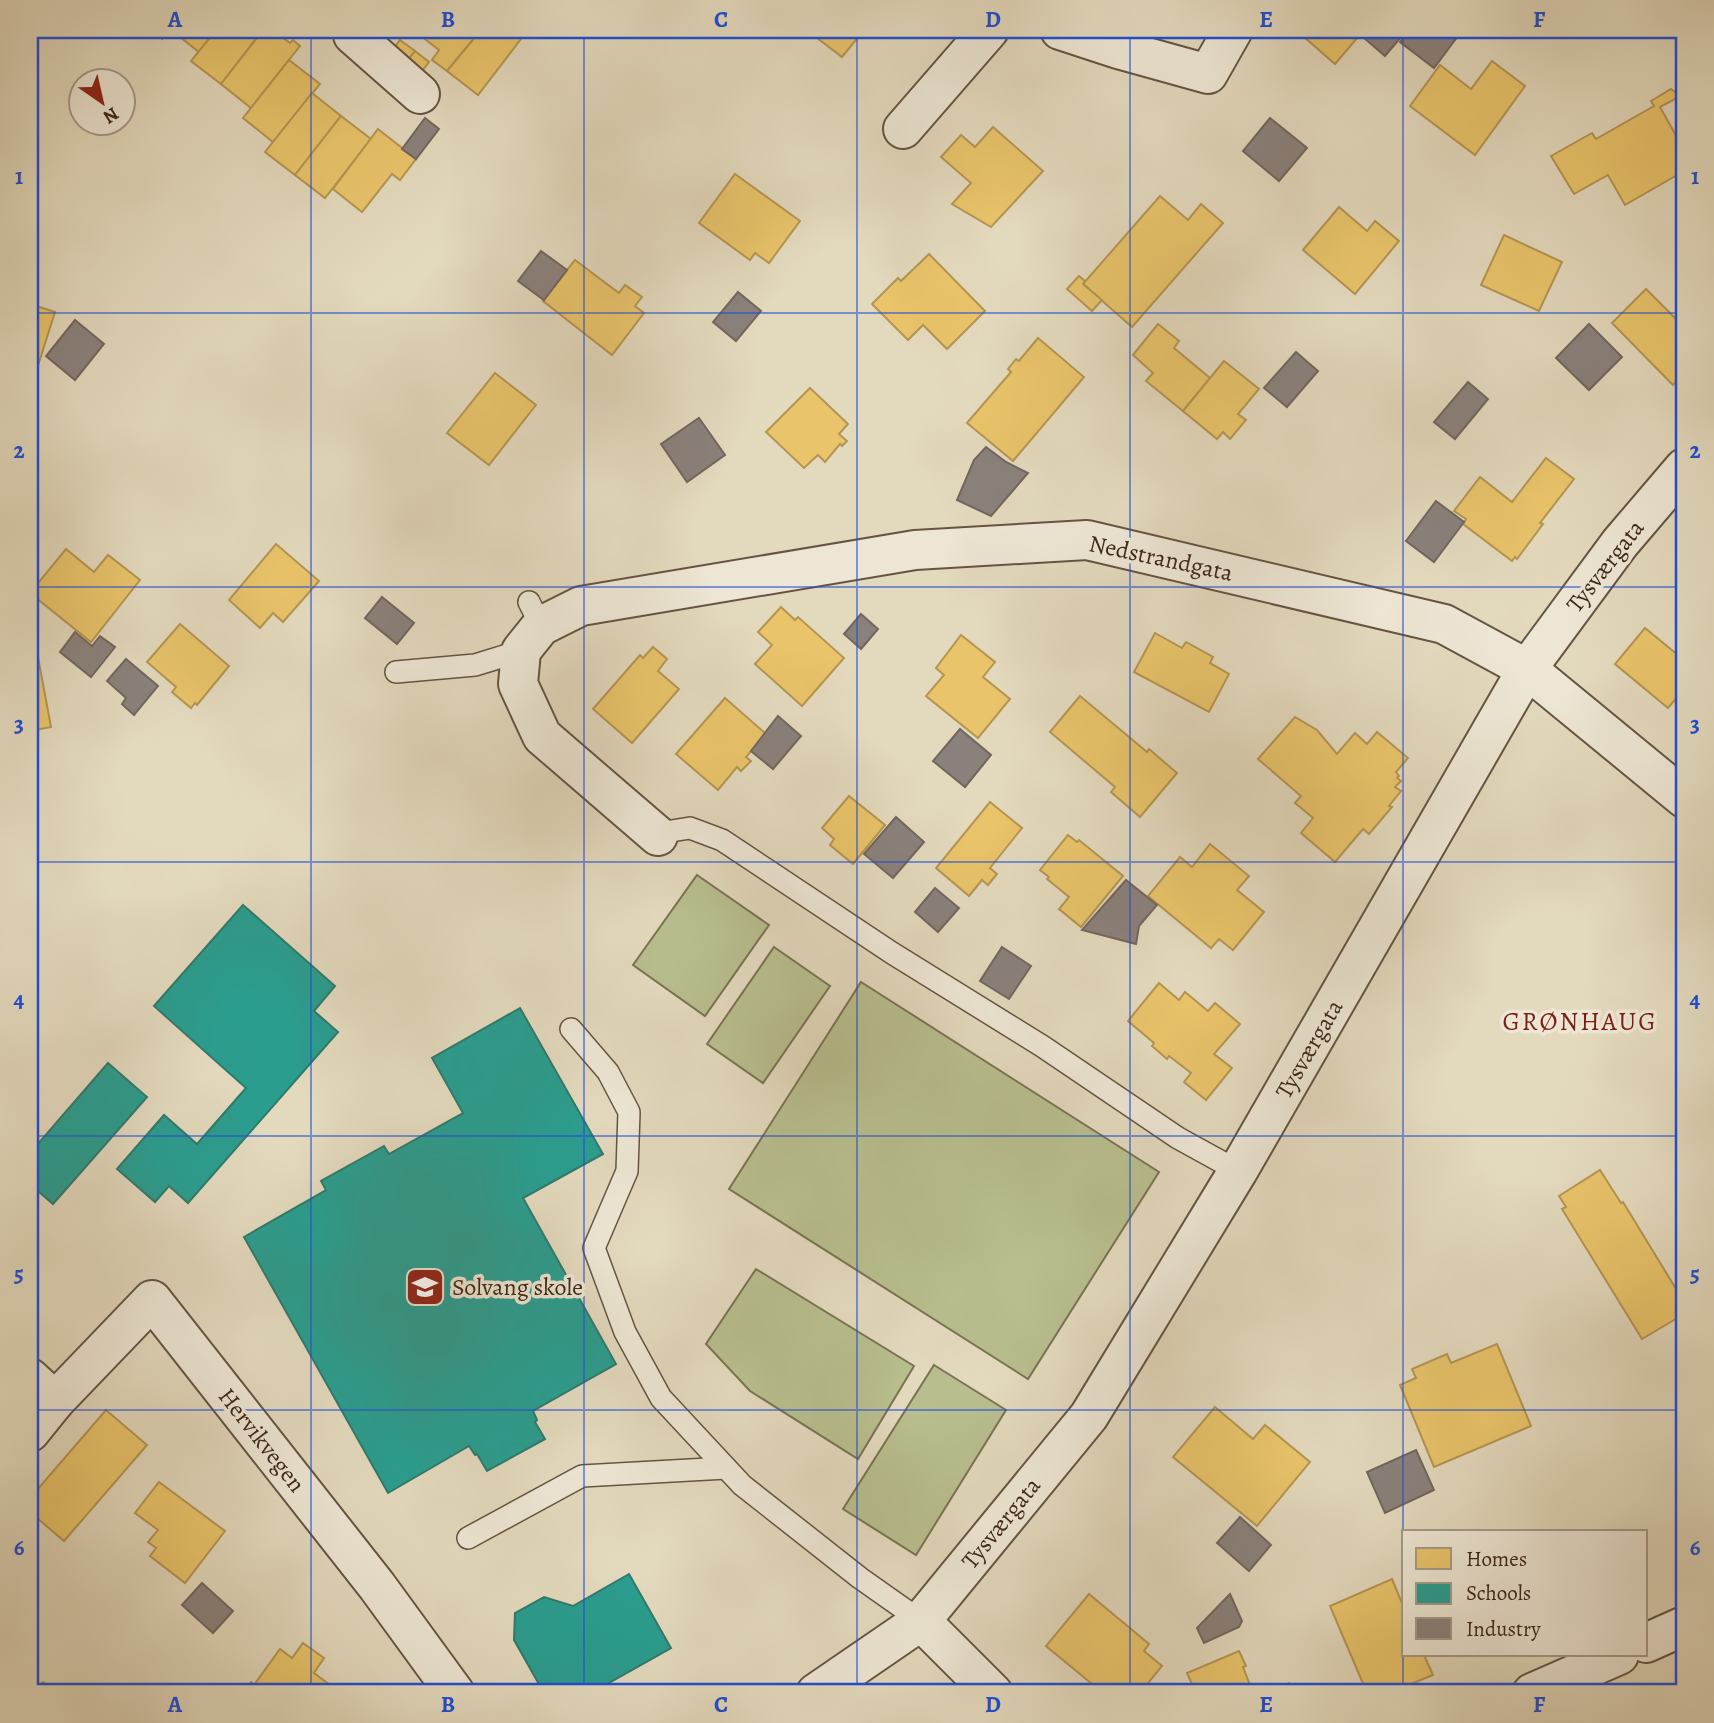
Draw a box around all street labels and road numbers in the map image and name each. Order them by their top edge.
street label: Tysværgata [1559,512,1652,619]
street label: Nedstrandgata [1086,527,1237,589]
street label: Tysværgata [1268,993,1351,1104]
street label: Hervikvegen [211,1381,313,1499]
street label: Tysværgata [954,1470,1048,1576]

